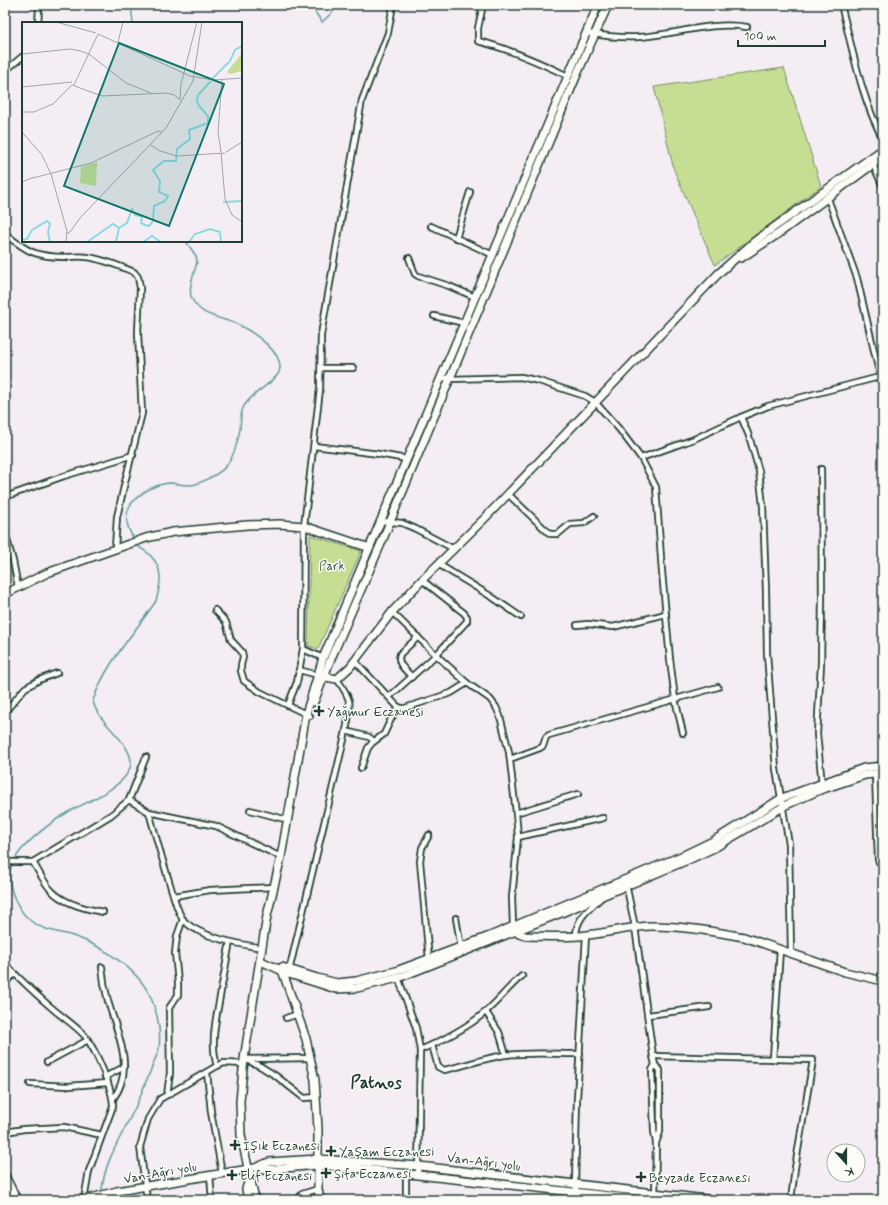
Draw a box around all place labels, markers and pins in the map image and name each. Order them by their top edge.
place label: Yağmur Eczanesi [327,704,424,721]
marker: Yağmur Eczanesi [314,706,324,716]
place label: Işık Eczanesi [243,1138,320,1155]
marker: Işık Eczanesi [230,1140,240,1150]
place label: Yaşam Eczanesi [339,1144,434,1161]
marker: Yaşam Eczanesi [326,1146,336,1156]
place label: Şifa Eczanesi [334,1166,411,1183]
place label: Elif Eczanesi [240,1168,312,1185]
marker: Şifa Eczanesi [321,1168,331,1178]
marker: Elif Eczanesi [227,1170,237,1180]
place label: Beyzade Eczanesi [649,1170,750,1187]
marker: Beyzade Eczanesi [636,1172,646,1182]

